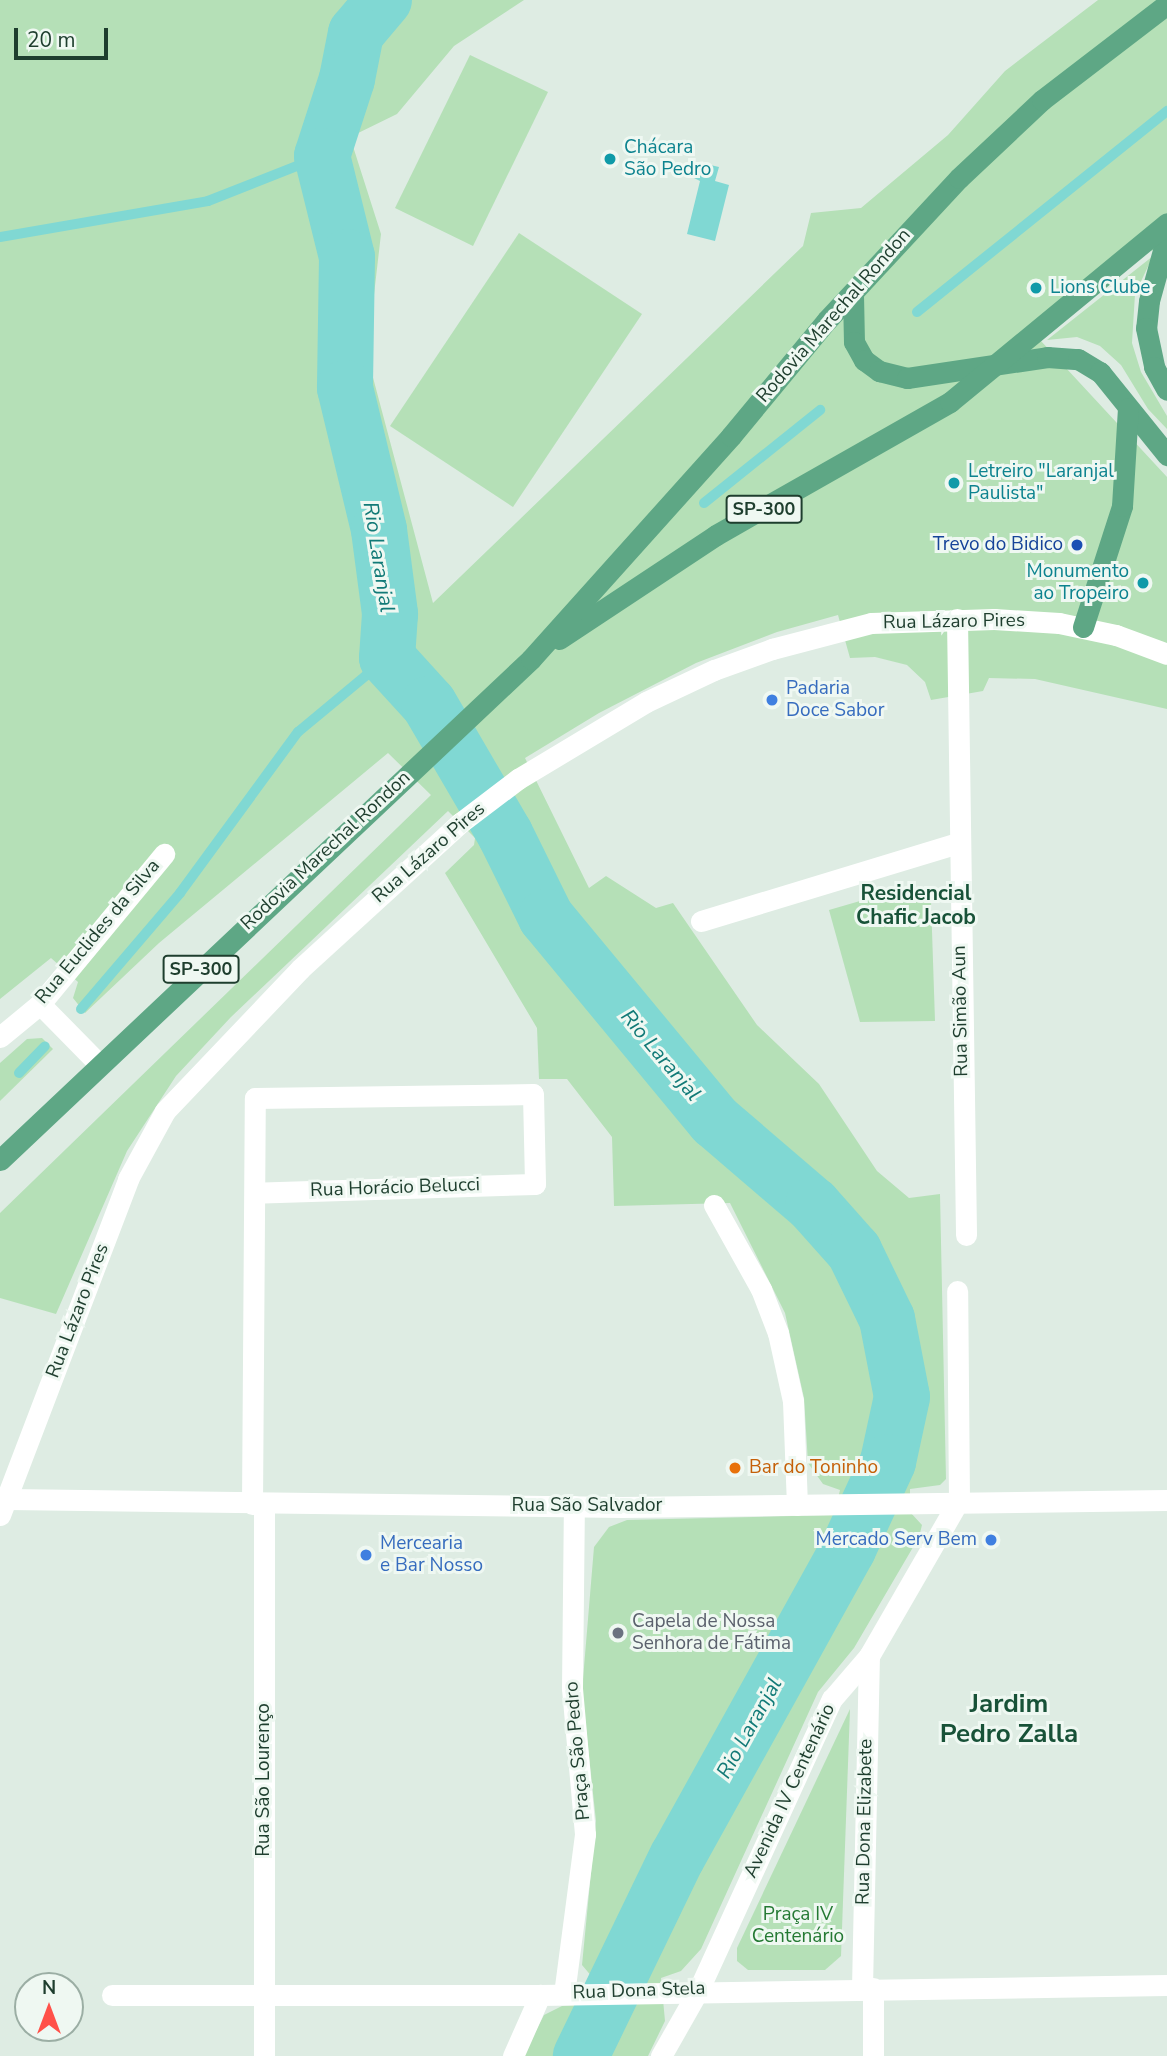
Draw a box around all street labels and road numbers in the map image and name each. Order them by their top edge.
street label: Rodovia Marechal Rondon [752,224,916,408]
road number: SP-300 [726,494,802,524]
street label: Rua Lázaro Pires [883,609,1025,635]
street label: Rodovia Marechal Rondon [237,767,415,935]
street label: Rua Lázaro Pires [368,798,490,908]
street label: Rua Euclides da Silva [31,855,165,1009]
street label: Rua Simão Aun [948,945,974,1077]
road number: SP-300 [162,954,240,984]
street label: Rua Horácio Belucci [310,1174,480,1202]
street label: Rua Lázaro Pires [42,1241,114,1381]
street label: Rua São Salvador [512,1495,662,1517]
street label: Praça São Pedro [561,1681,595,1821]
street label: Avenida IV Centenário [740,1700,840,1882]
street label: Rua São Lourenço [253,1703,275,1857]
street label: Rua Dona Elizabete [852,1739,878,1905]
street label: Rua Dona Stela [572,1977,706,2005]

